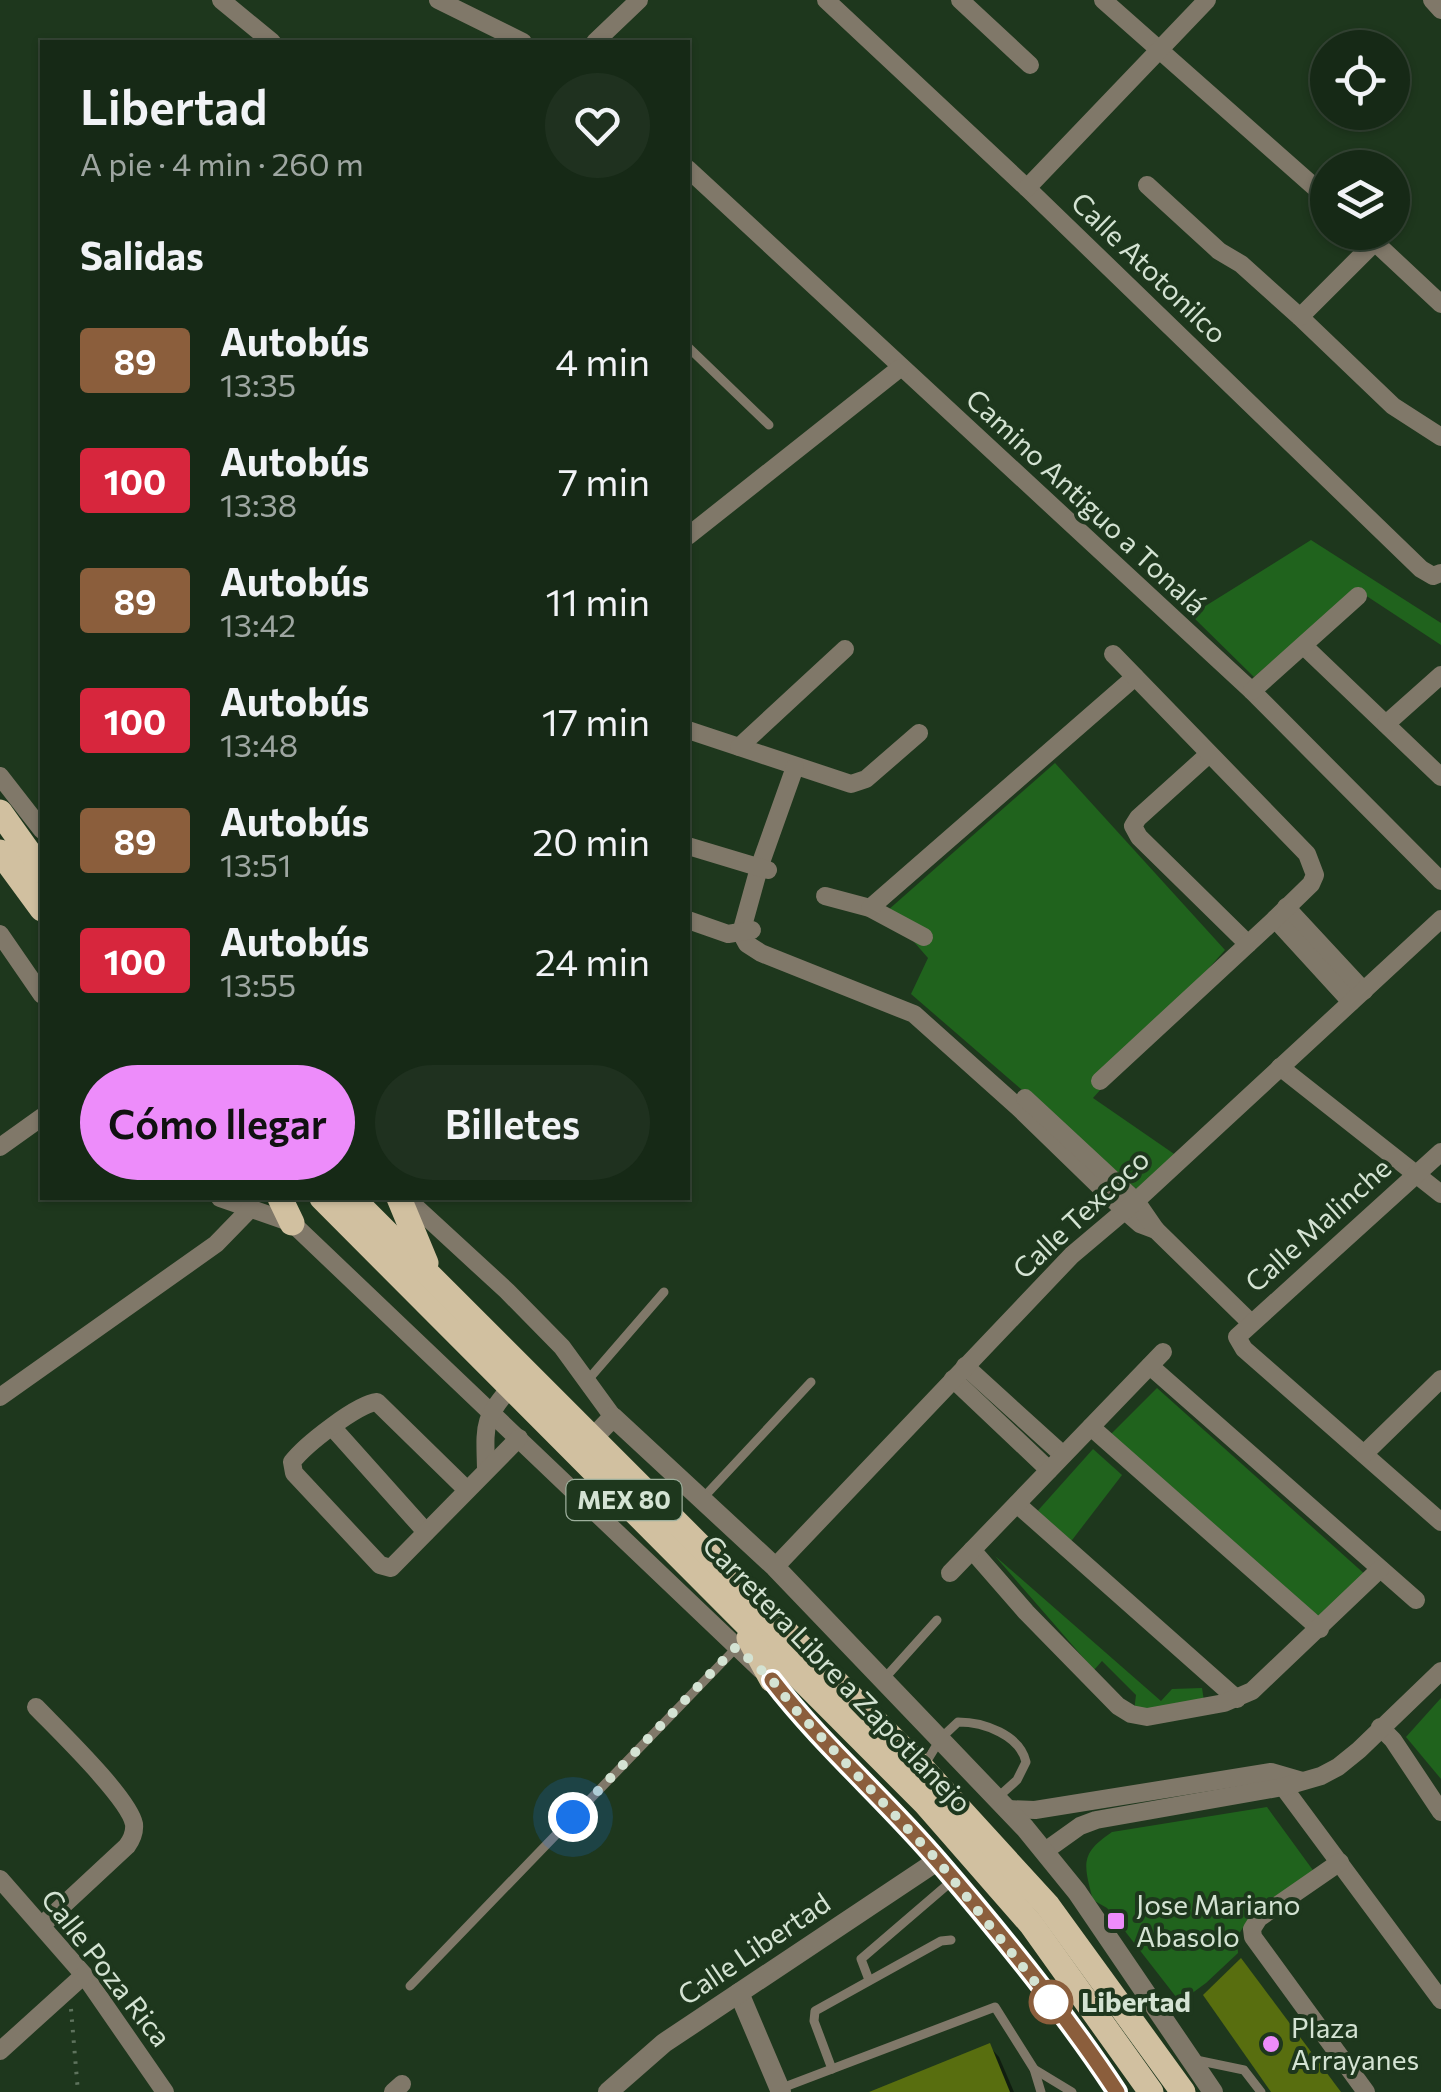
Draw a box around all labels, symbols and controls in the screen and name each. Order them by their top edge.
map controls [1310,30,1410,250]
button: locate [1310,30,1410,130]
button: heart [545,73,650,178]
text: Libertad [80,76,267,135]
text: A pie · 4 min · 260 m [80,143,364,183]
button: layers [1310,150,1410,250]
street label: Calle Atotonilco [1065,185,1235,350]
text: Salidas [80,231,204,278]
text: Autobús [220,317,369,364]
text: 4 min [555,337,650,384]
text: 89 [113,339,157,382]
text: 13:35 [220,364,296,404]
street label: Camino Antiguo a Tonalá [960,381,1214,621]
text: Autobús [220,437,369,484]
text: 7 min [558,457,650,504]
text: 100 [104,459,166,502]
text: 13:38 [220,484,297,524]
text: Autobús [220,557,369,604]
text: 11 min [546,577,650,624]
text: 89 [113,579,157,622]
text: 13:42 [220,604,296,644]
text: Autobús [220,677,369,724]
text: 17 min [542,697,650,744]
text: 100 [104,699,166,742]
text: 13:48 [220,724,298,764]
text: Autobús [220,797,369,844]
text: 20 min [532,817,650,864]
text: 89 [113,819,157,862]
text: 13:51 [220,844,292,884]
text: Autobús [220,917,369,964]
text: 24 min [535,937,650,984]
text: 100 [104,939,166,982]
text: 13:55 [220,964,296,1004]
button: Cómo llegar [80,1065,355,1180]
button: Billetes [375,1065,650,1180]
street label: Calle Texcoco [1005,1141,1156,1285]
street label: Calle Malinche [1237,1150,1397,1299]
road number: MEX 80 [566,1480,682,1520]
street label: Carretera Libre a Zapotlanejo [696,1528,979,1819]
your location [548,1792,598,1842]
street label: Calle Poza Rica [35,1882,179,2053]
street label: Calle Libertad [671,1885,836,2012]
place label: Jose Mariano Abasolo [1136,1887,1300,1953]
marker: Jose Mariano Abasolo [1105,1910,1127,1932]
marker: Libertad [1030,1981,1072,2023]
place label: Libertad [1081,1984,1191,2018]
place label: Plaza Arrayanes [1291,2010,1419,2076]
marker: Plaza Arrayanes [1260,2033,1282,2055]

